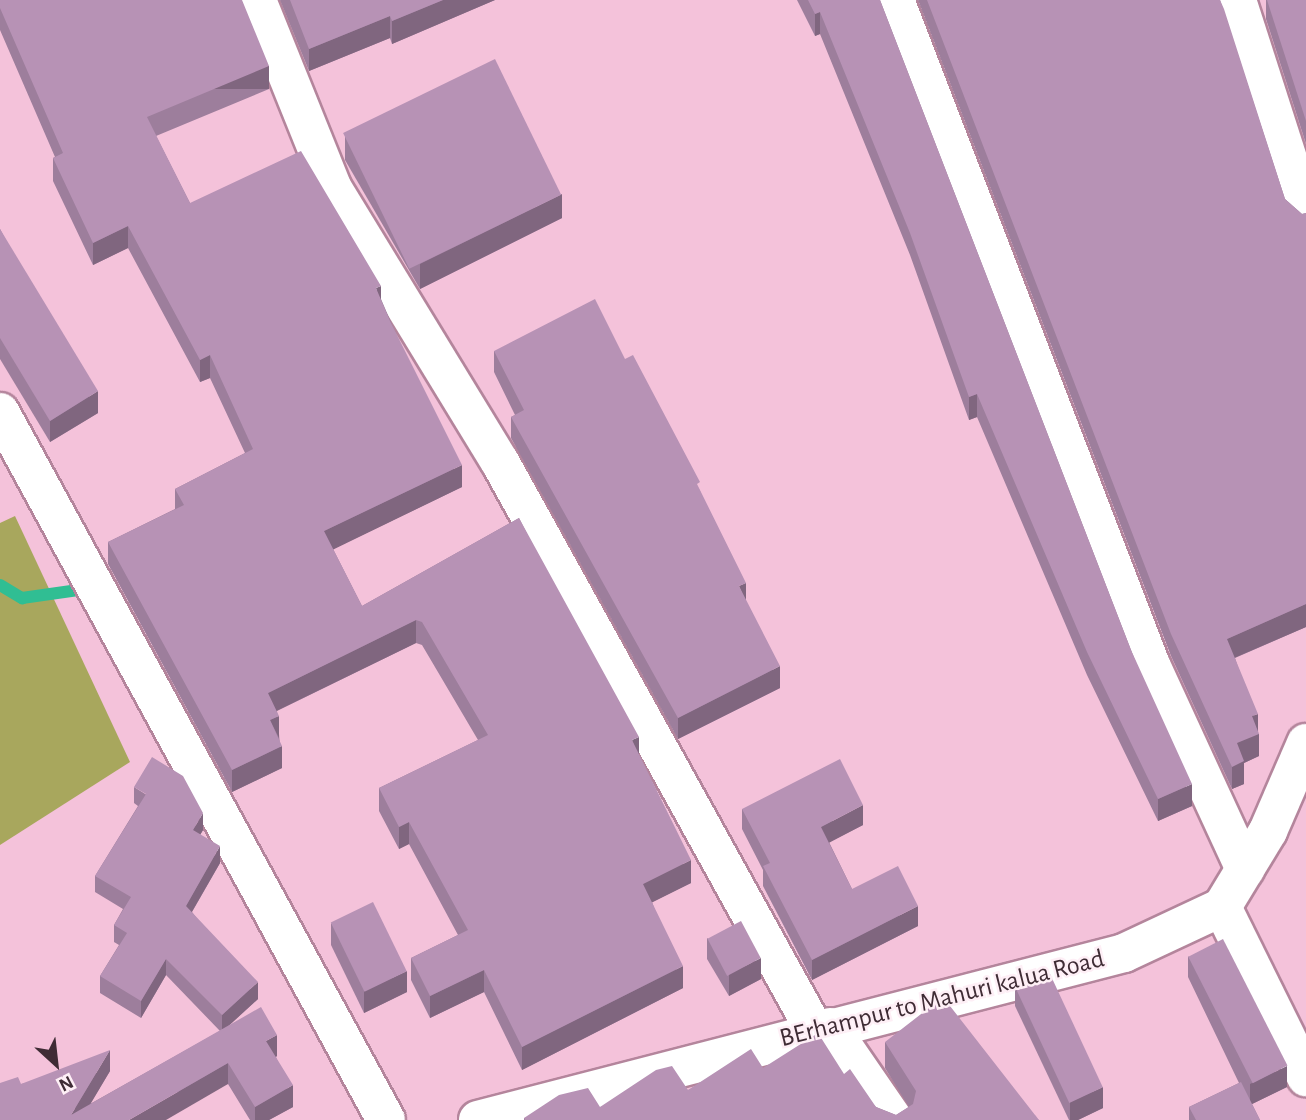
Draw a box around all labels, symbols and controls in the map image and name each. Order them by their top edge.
street label: BErhampur to Mahuri kalua Road [776,944,1108,1054]
north arrow [21,1029,91,1099]
text: N [56,1072,76,1095]

